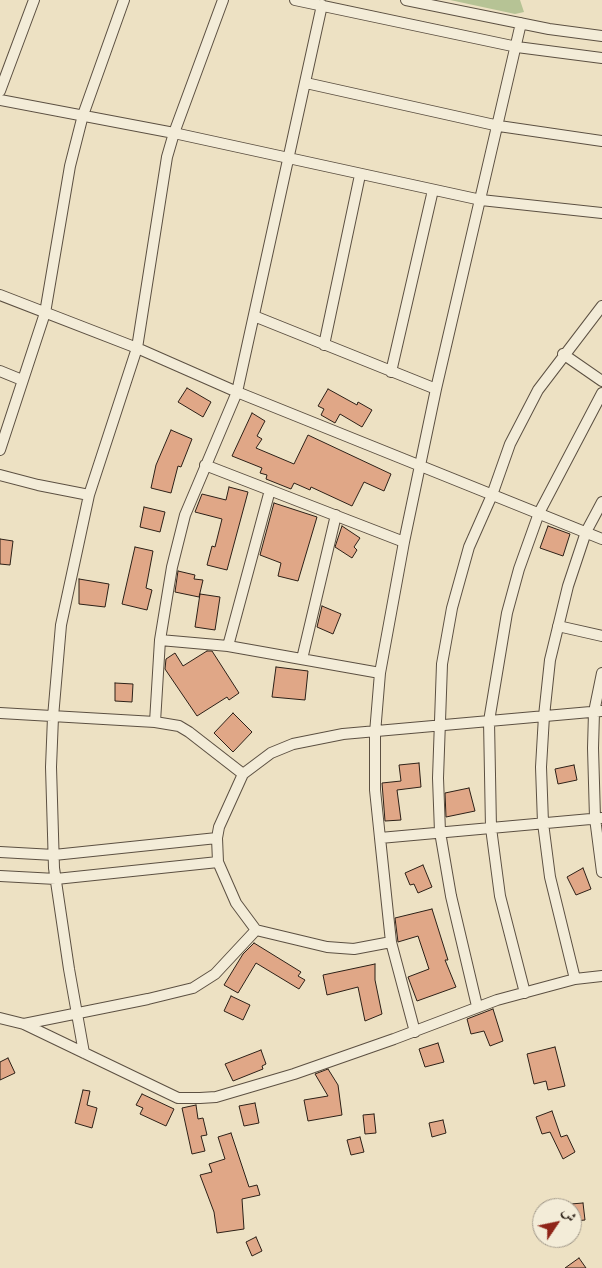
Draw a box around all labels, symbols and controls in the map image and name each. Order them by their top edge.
north arrow [532,1198,582,1248]
text: ش [557,1204,580,1226]

